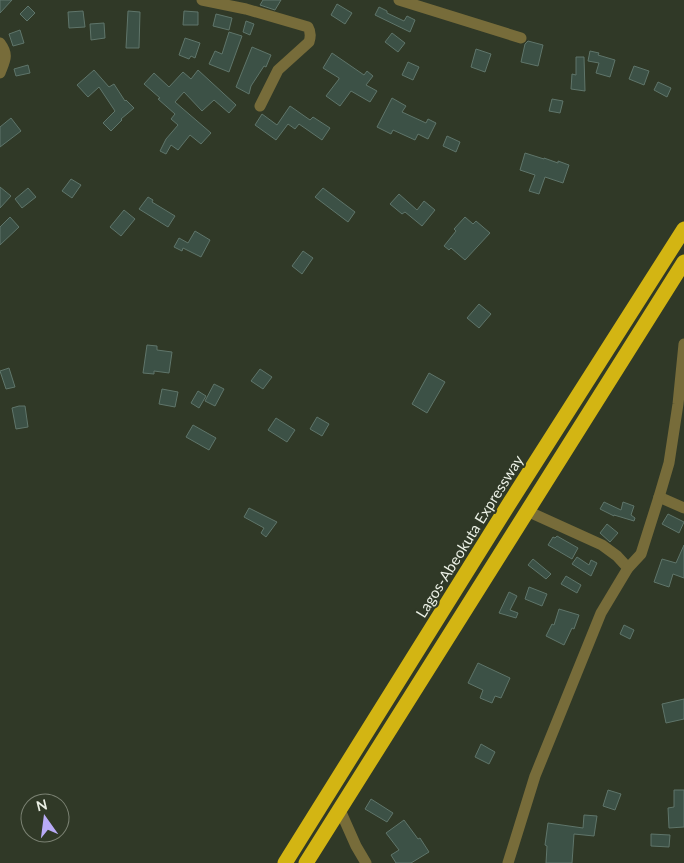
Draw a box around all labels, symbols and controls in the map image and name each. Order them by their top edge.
street label: Lagos-Abeokuta Expressway [411,451,527,621]
north arrow [20,793,70,843]
text: N [34,795,49,814]

